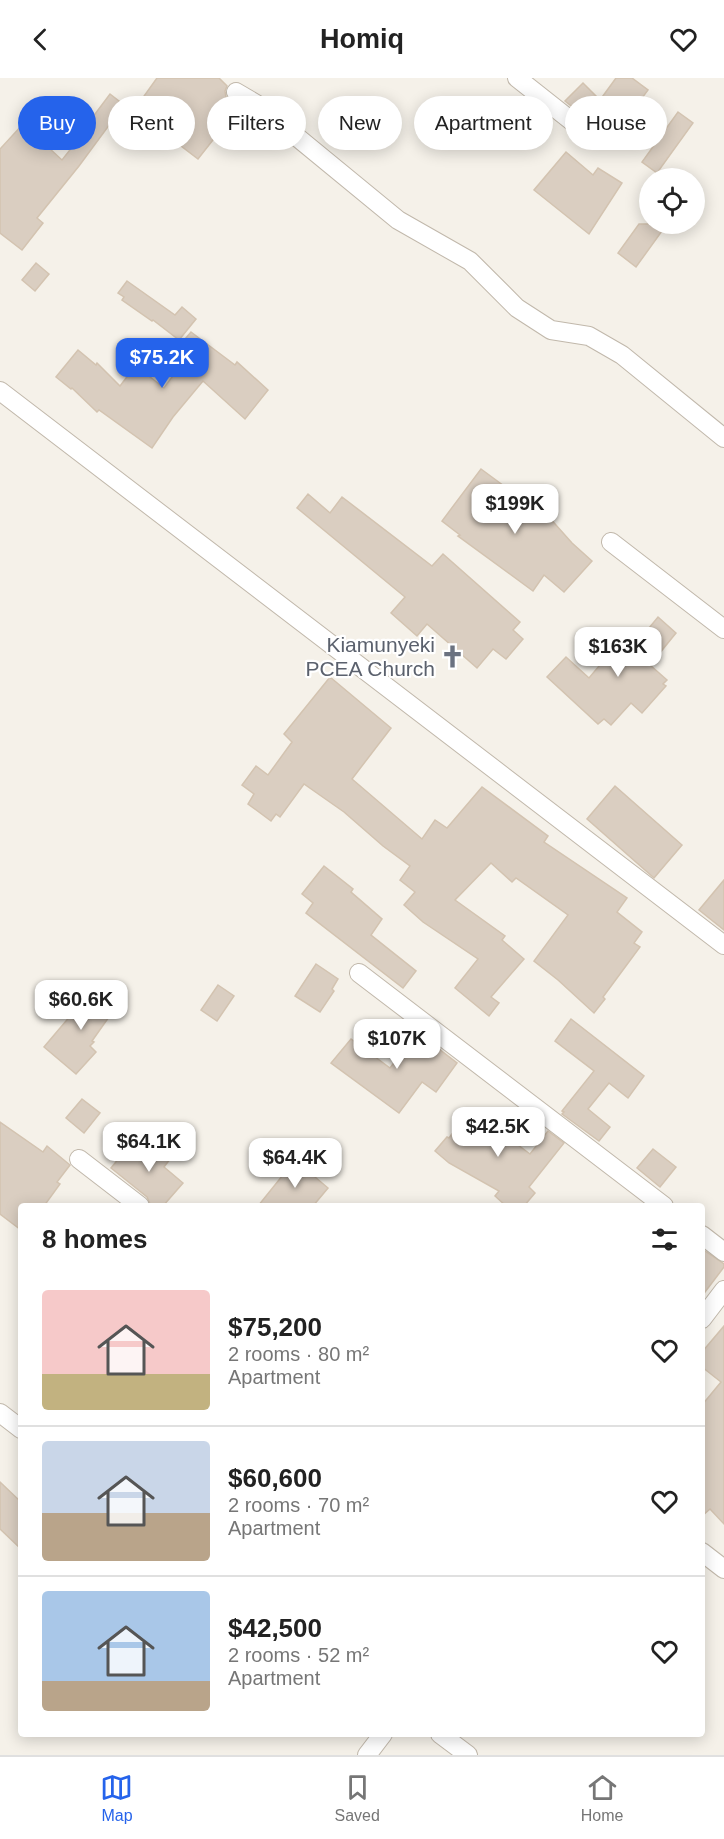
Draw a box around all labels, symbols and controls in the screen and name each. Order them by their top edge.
icon: back [24,23,57,56]
icon: heart [667,23,700,56]
text: Homiq [320,24,404,54]
chip: Buy [18,96,96,150]
chip: Rent [108,96,195,150]
chip: Filters [207,96,306,150]
chip: New [318,96,402,150]
chip: Apartment [414,96,553,150]
chip: House [565,96,667,150]
map controls [639,168,705,234]
button: locate [639,168,705,234]
pin: $75.2K [113,338,211,389]
text: $75.2K [130,346,194,368]
pin: $199K [473,484,557,535]
text: $199K [486,492,544,514]
pin: $163K [576,627,660,678]
place label: Kiamunyeki PCEA Church [305,633,435,680]
text: $163K [589,635,647,657]
church icon: Kiamunyeki PCEA Church [440,643,466,669]
pin: $60.6K [32,980,130,1031]
text: $60.6K [49,988,113,1010]
pin: $107K [355,1019,439,1070]
text: $107K [368,1027,426,1049]
pin: $42.5K [449,1107,547,1158]
text: $42.5K [466,1115,530,1137]
pin: $64.1K [100,1122,198,1173]
text: $64.1K [117,1130,181,1152]
pin: $64.4K [246,1138,344,1189]
text: $64.4K [263,1146,327,1168]
icon: filters [648,1223,681,1256]
text: 8 homes [42,1224,148,1254]
text: $75,200 [228,1312,322,1342]
icon: home [90,1314,162,1386]
icon: heart [648,1334,681,1367]
text: 2 rooms · 80 m² [228,1343,369,1365]
text: Apartment [228,1366,320,1388]
text: $60,600 [228,1463,322,1493]
icon: home [90,1465,162,1537]
icon: heart [648,1485,681,1518]
text: 2 rooms · 70 m² [228,1494,369,1516]
text: Apartment [228,1517,320,1539]
text: $42,500 [228,1613,322,1643]
icon: home [90,1615,162,1687]
icon: heart [648,1635,681,1668]
text: 2 rooms · 52 m² [228,1644,369,1666]
text: Apartment [228,1667,320,1689]
tab: Map [100,1771,133,1825]
tab: Saved [334,1771,380,1825]
tab: Home [581,1771,623,1825]

